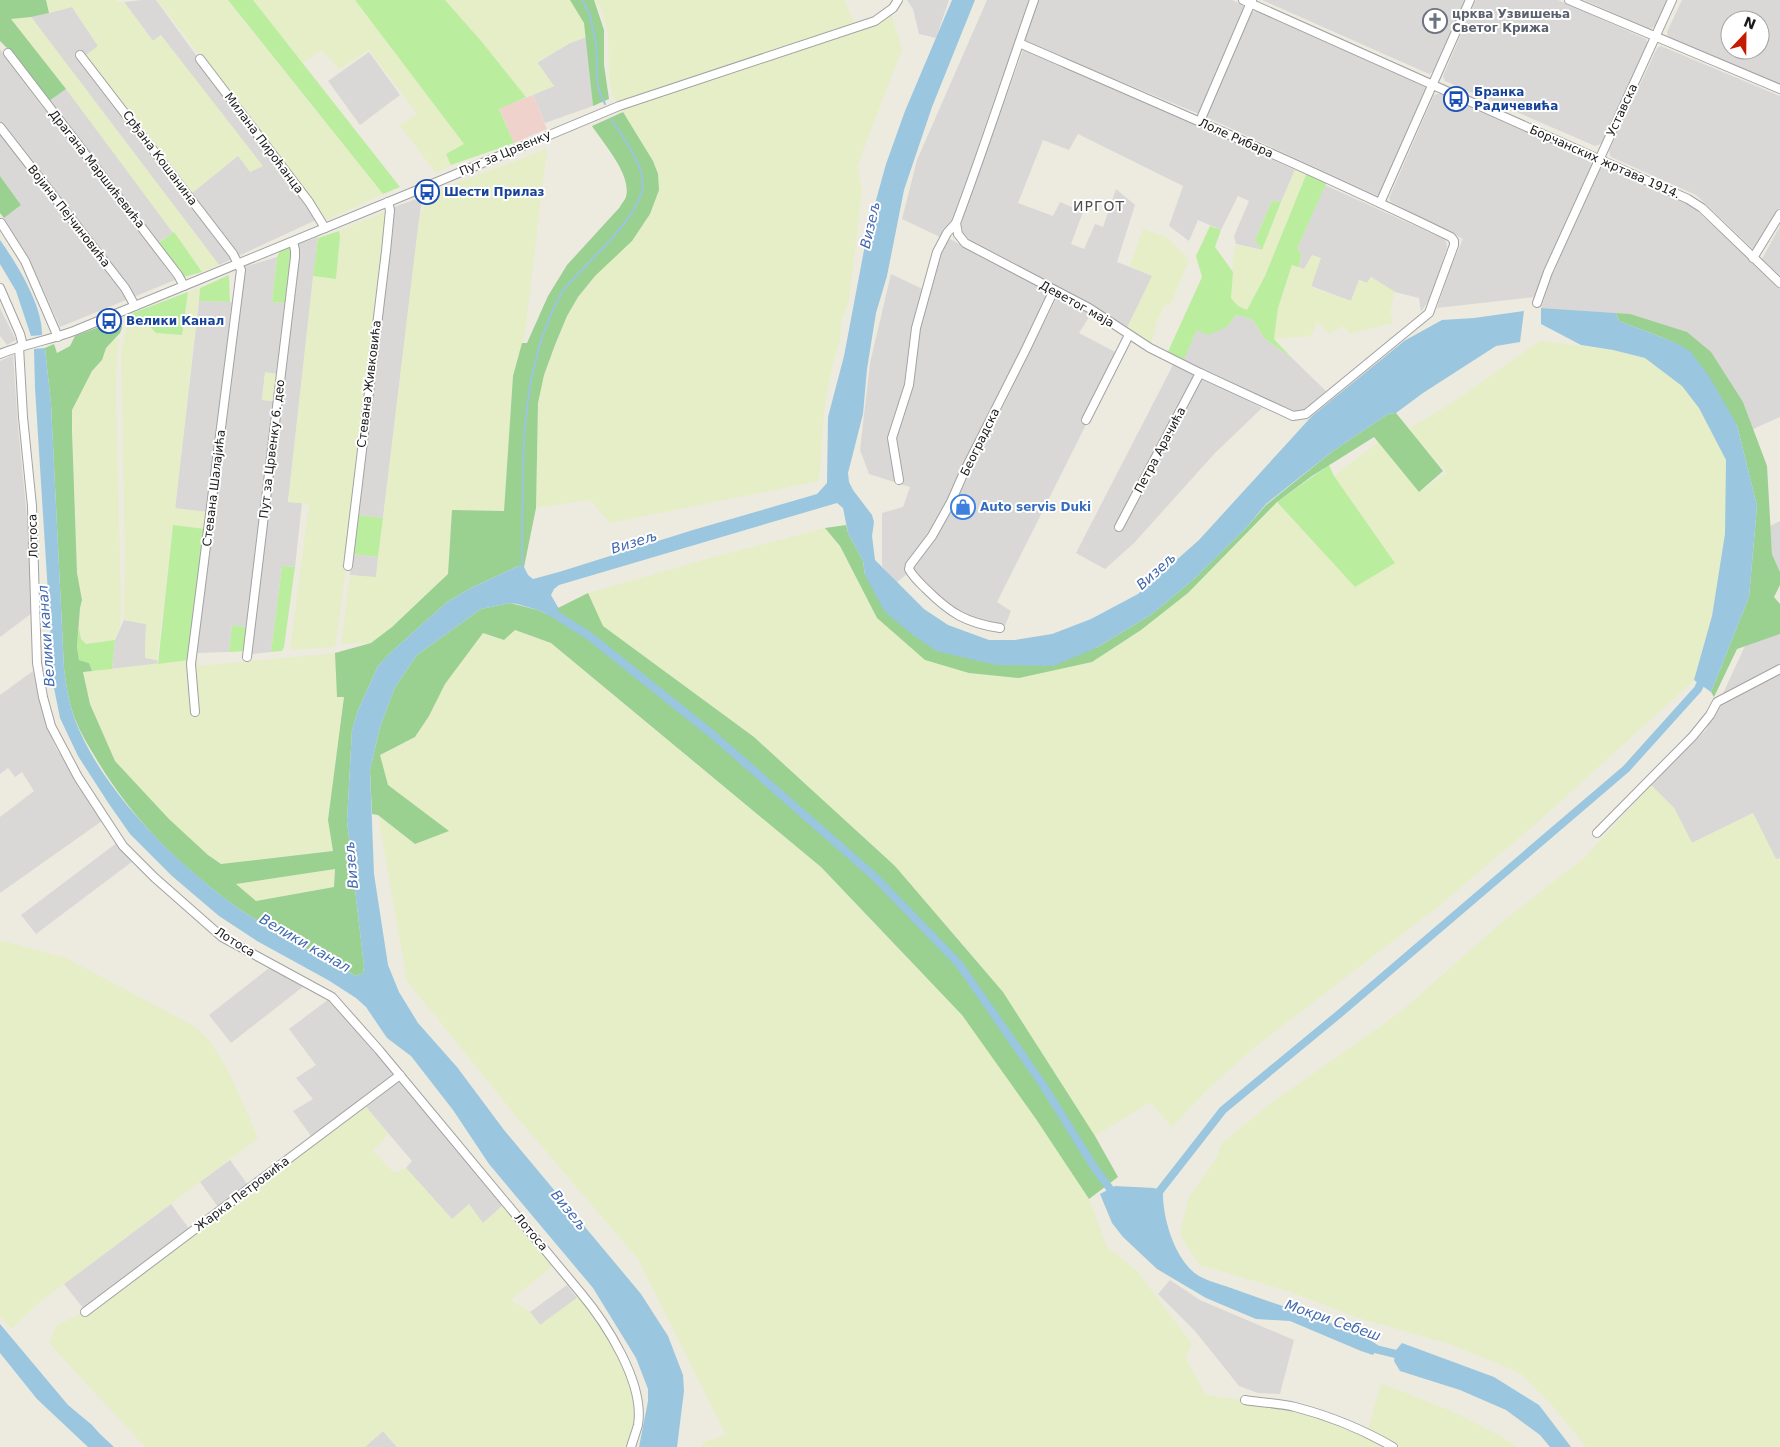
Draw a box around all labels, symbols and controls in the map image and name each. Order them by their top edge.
place label: црква Узвишења Светог Крижа [1452,7,1570,35]
church icon: црква Узвишења Светог Крижа [1422,8,1448,34]
north arrow [1720,10,1770,60]
text: N [1741,13,1758,33]
street label: Уставска [1604,81,1640,139]
place label: Бранка Радичевића [1474,85,1558,113]
bus stop icon: Бранка Радичевића [1443,86,1469,112]
street label: Милана Пироћанца [222,90,306,196]
street label: Драгана Маршићевића [46,107,148,231]
street label: Срђана Кошанина [120,108,200,208]
street label: Лоле Рибара [1197,115,1275,161]
street label: Борчанских жртава 1914. [1528,122,1682,202]
street label: Пут за Црвенку [457,127,553,179]
street label: Војина Пејчиновића [25,162,113,270]
bus stop icon: Шести Прилаз [414,179,440,205]
place label: Шести Прилаз [444,185,545,199]
district label: ИРГОТ [1073,198,1125,214]
water label: Визељ [857,200,883,250]
street label: Деветог маја [1037,278,1117,330]
bus stop icon: Велики Канал [96,308,122,334]
place label: Велики Канал [126,314,224,328]
street label: Стевана Живковића [354,319,384,449]
street label: Пут за Црвенку 6. део [257,379,287,519]
street label: Петра Арачића [1131,405,1189,495]
street label: Београдска [958,406,1002,478]
street label: Стевана Шалајића [200,429,228,547]
shop icon: Auto servis Duki [950,494,976,520]
place label: Auto servis Duki [980,500,1091,514]
street label: Лотоса [25,513,41,559]
water label: Визељ [609,527,659,557]
water label: Визељ [1133,549,1179,593]
water label: Велики канал [34,585,58,687]
water label: Визељ [341,841,361,889]
water label: Велики канал [257,911,353,975]
street label: Лотоса [212,924,258,960]
street label: Жарка Петровића [192,1154,292,1234]
water label: Визељ [548,1187,590,1233]
street label: Лотоса [511,1210,551,1254]
water label: Мокри Себеш [1283,1296,1383,1344]

